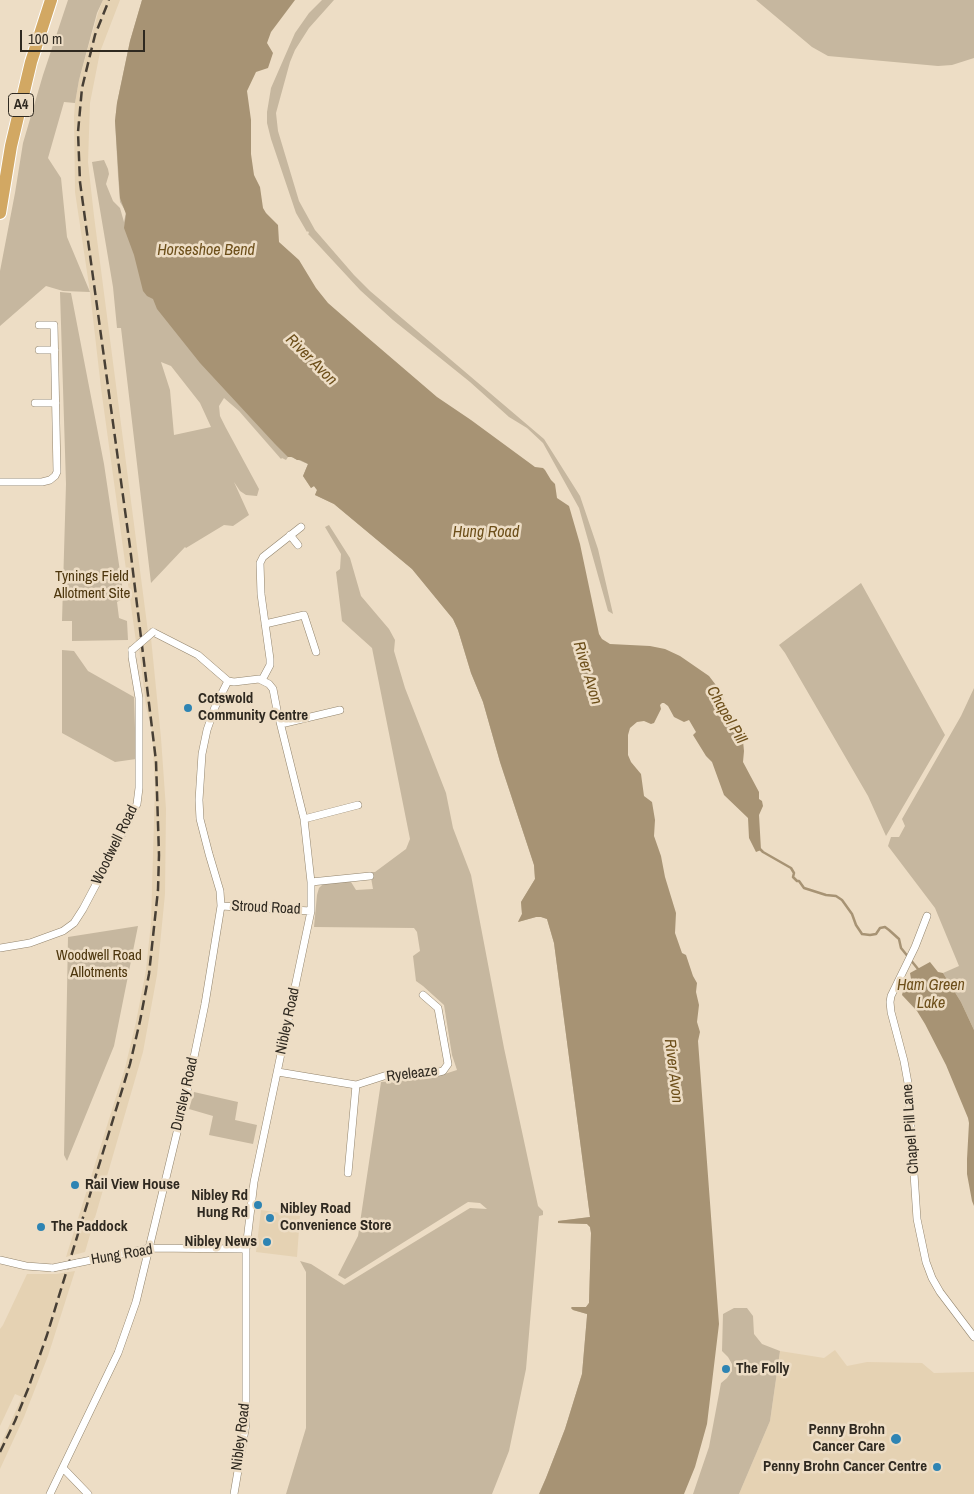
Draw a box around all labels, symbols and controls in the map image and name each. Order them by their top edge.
scale bar [22,20,148,52]
text: 100 m [28,28,62,49]
road number: A4 [8,94,34,116]
water label: Horseshoe Bend [157,241,255,261]
water label: River Avon [281,330,341,390]
water label: Hung Road [453,523,519,543]
park label: Tynings Field Allotment Site [54,568,130,603]
water label: River Avon [568,639,606,707]
water label: Chapel Pill [702,683,750,747]
place label: Cotswold Community Centre [198,690,308,725]
marker: Cotswold Community Centre [182,702,194,714]
street label: Woodwell Road [88,802,142,888]
street label: Stroud Road [231,897,301,919]
park label: Woodwell Road Allotments [56,947,142,982]
water label: Ham Green Lake [897,976,965,1014]
street label: Nibley Road [272,986,304,1056]
water label: River Avon [660,1038,686,1104]
street label: Dursley Road [168,1056,202,1132]
street label: Ryeleaze [385,1062,439,1086]
street label: Chapel Pill Lane [899,1083,923,1175]
place label: Rail View House [85,1176,180,1194]
marker: Rail View House [69,1179,81,1191]
place label: Nibley Rd Hung Rd [191,1187,248,1222]
marker: Nibley Rd Hung Rd [252,1199,264,1211]
place label: Nibley Road Convenience Store [280,1200,391,1235]
marker: Nibley Road Convenience Store [264,1212,276,1224]
place label: The Paddock [51,1218,128,1236]
marker: The Paddock [35,1221,47,1233]
place label: Nibley News [185,1233,257,1251]
marker: Nibley News [261,1236,273,1248]
street label: Hung Road [90,1241,154,1269]
place label: The Folly [736,1360,789,1378]
marker: The Folly [720,1363,732,1375]
street label: Nibley Road [228,1402,254,1472]
place label: Penny Brohn Cancer Care [808,1421,885,1456]
marker: Penny Brohn Cancer Care [889,1432,903,1446]
place label: Penny Brohn Cancer Centre [763,1458,927,1476]
marker: Penny Brohn Cancer Centre [931,1461,943,1473]

